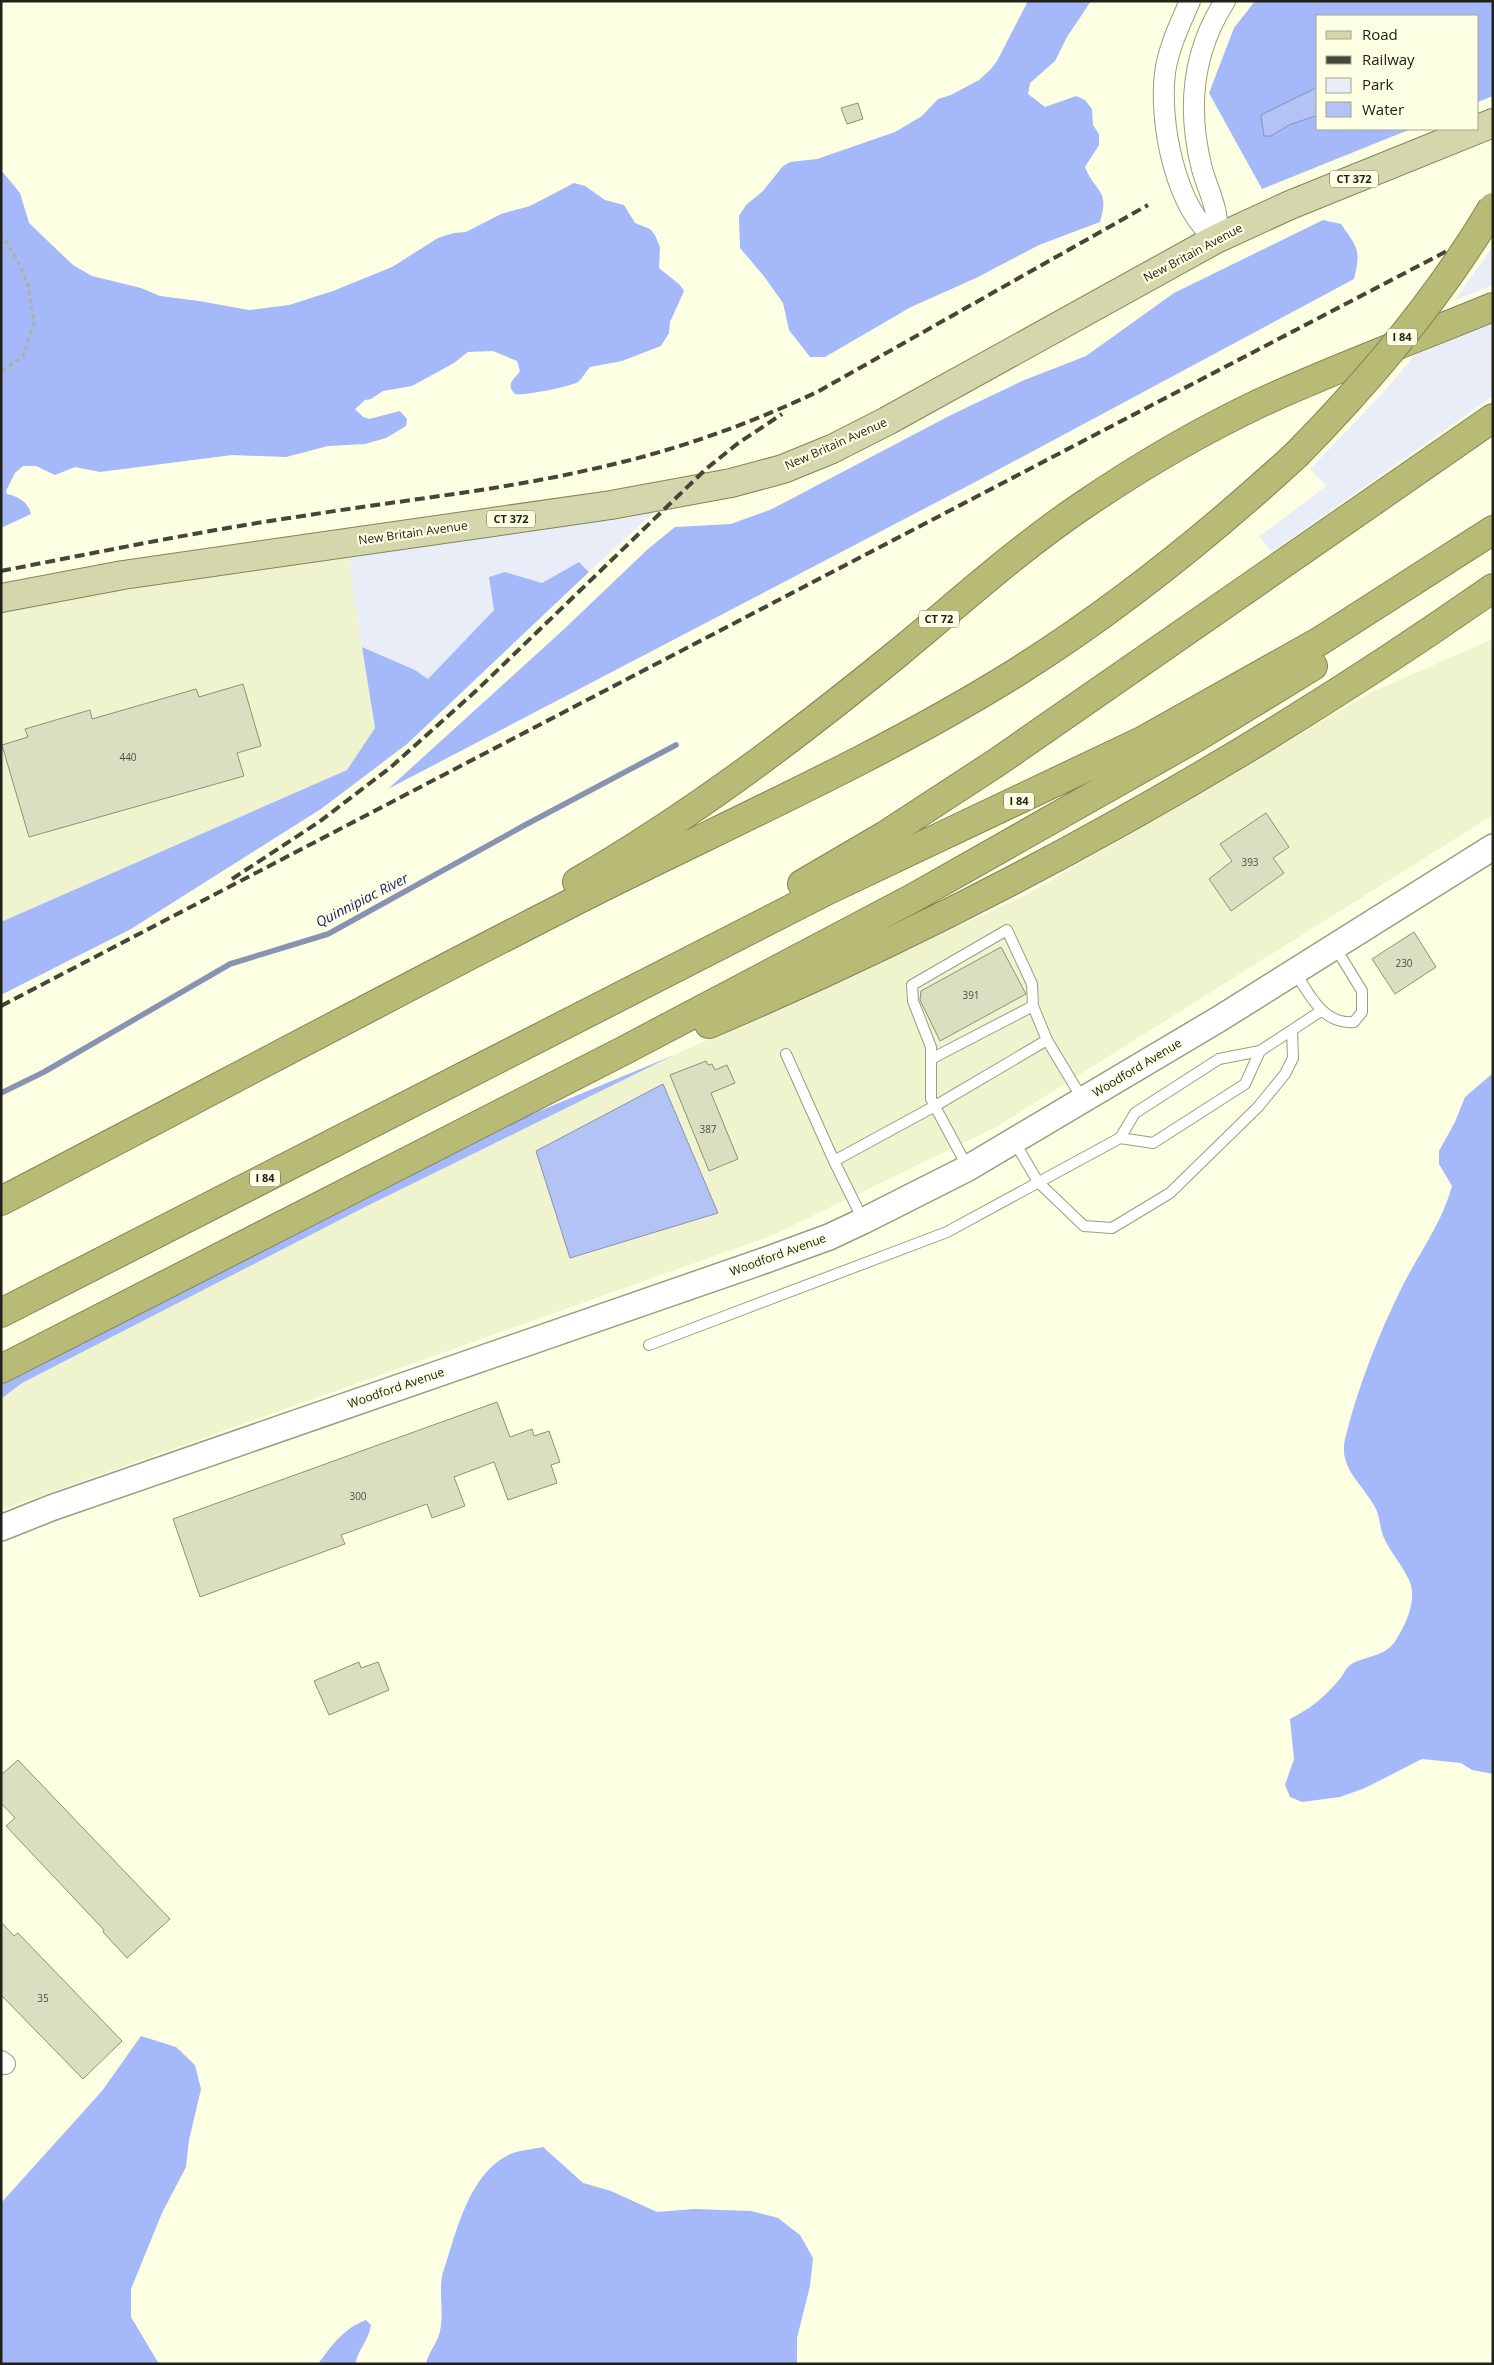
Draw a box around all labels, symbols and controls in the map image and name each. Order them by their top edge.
legend [1316,15,1479,130]
text: Road [1362,24,1398,44]
text: Railway [1362,49,1415,69]
text: Park [1362,74,1393,94]
text: Water [1362,99,1404,119]
road number: CT 372 [1330,170,1378,188]
street label: New Britain Avenue [1140,219,1246,286]
road number: I 84 [1387,328,1417,346]
street label: New Britain Avenue [782,413,890,474]
road number: CT 372 [487,510,535,528]
street label: New Britain Avenue [357,516,469,549]
road number: CT 72 [919,610,959,628]
house number: 440 [119,750,137,764]
road number: I 84 [1004,792,1034,809]
house number: 393 [1241,855,1259,869]
water label: Quinnipiac River [312,868,412,931]
house number: 230 [1395,956,1413,970]
house number: 391 [962,988,980,1002]
street label: Woodford Avenue [1089,1034,1185,1101]
house number: 387 [699,1122,717,1136]
road number: I 84 [250,1170,280,1186]
street label: Woodford Avenue [727,1229,829,1280]
street label: Woodford Avenue [345,1363,447,1412]
house number: 300 [349,1489,367,1503]
house number: 35 [37,1991,49,2005]

